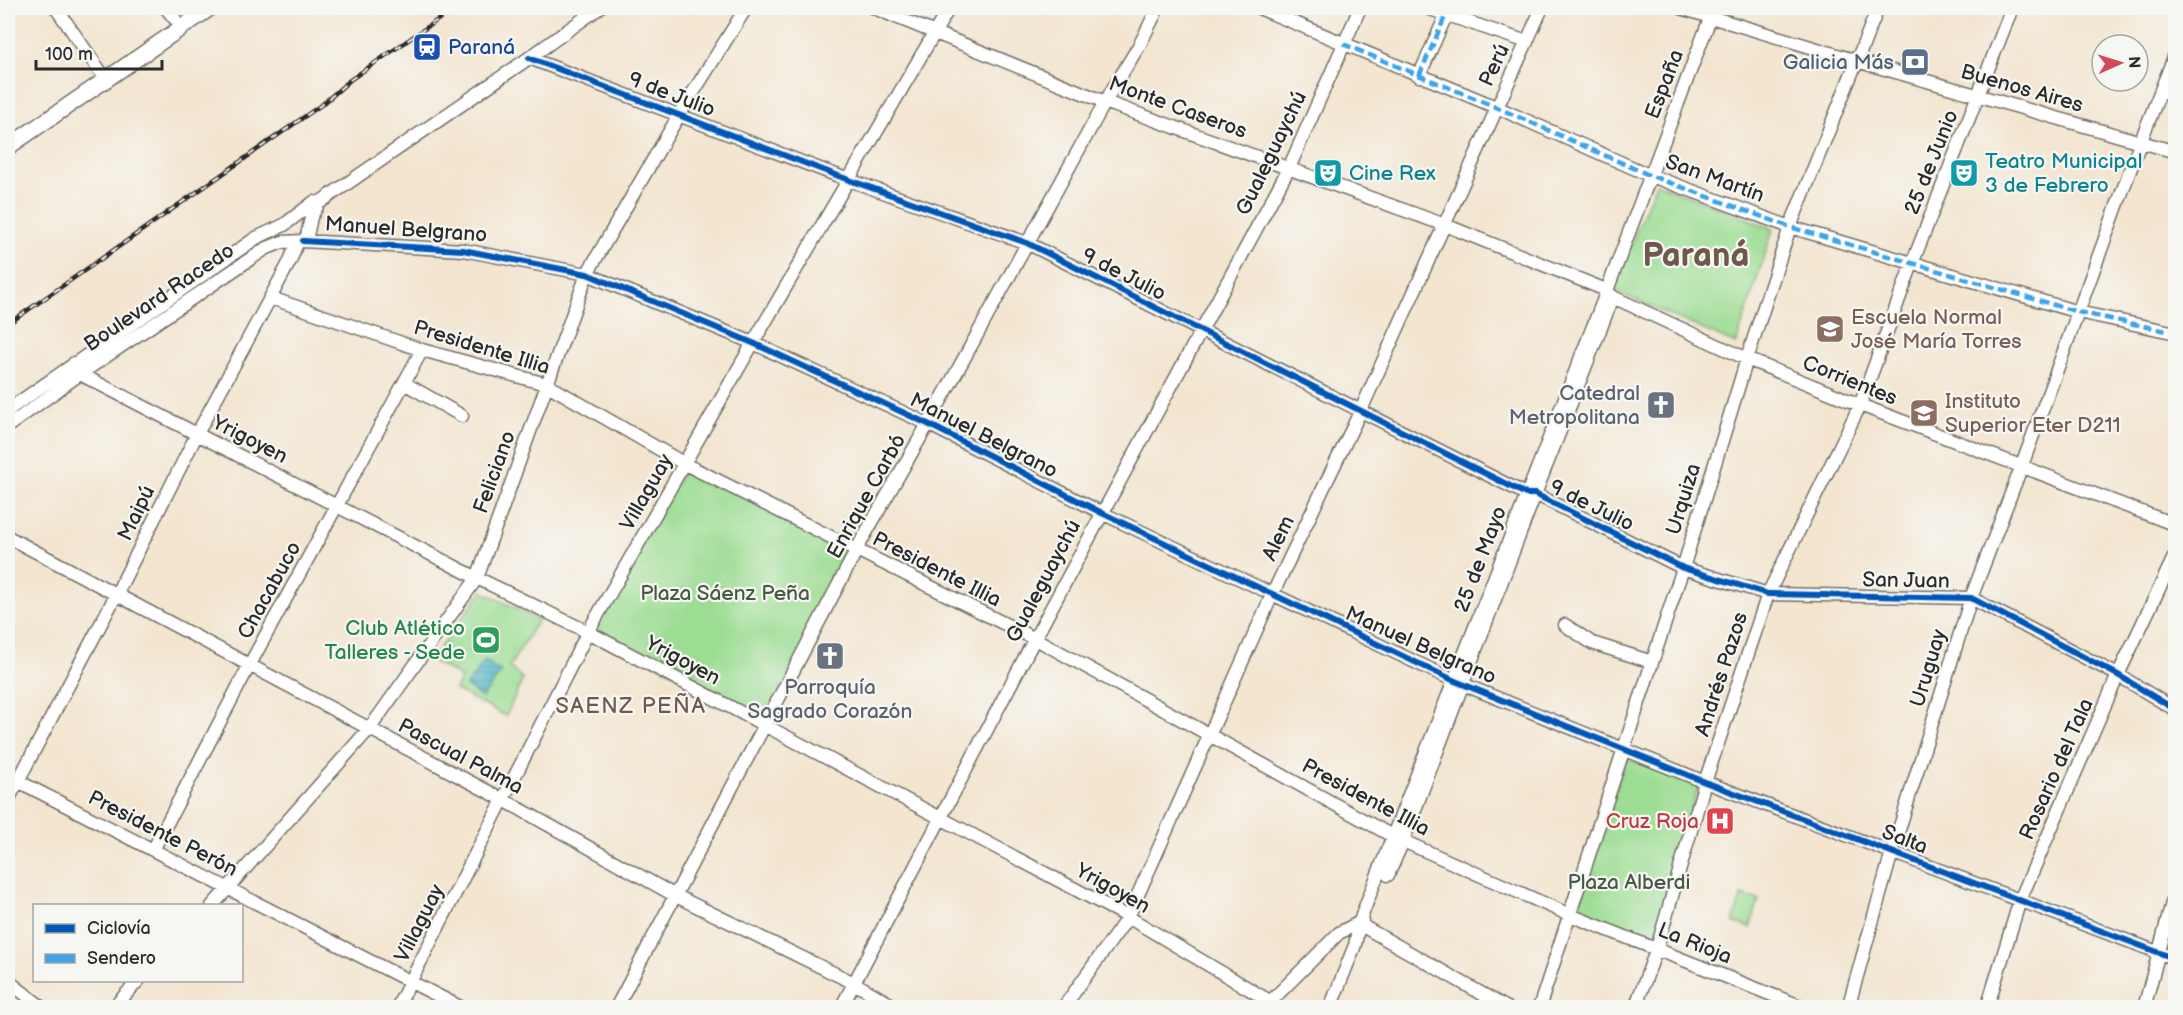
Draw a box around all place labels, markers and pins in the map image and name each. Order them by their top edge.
station icon: Paraná [411,31,443,63]
place label: Paraná [448,35,515,60]
bank icon: Galicia Más [1899,46,1931,78]
place label: Galicia Más [1783,50,1894,75]
place label: Teatro Municipal 3 de Febrero [1985,149,2142,198]
theatre icon: Cine Rex [1312,157,1344,189]
theatre icon: Teatro Municipal 3 de Febrero [1948,157,1980,189]
place label: Cine Rex [1349,161,1436,186]
place label: Escuela Normal José María Torres [1851,305,2022,354]
school or university icon: Escuela Normal José María Torres [1814,313,1846,345]
place label: Catedral Metropolitana [1509,381,1640,430]
church icon: Catedral Metropolitana [1645,389,1677,421]
place label: Instituto Superior Eter D211 [1945,389,2121,438]
school or university icon: Instituto Superior Eter D211 [1908,397,1940,429]
place label: Club Atlético Talleres - Sede [324,616,465,665]
sports icon: Club Atlético Talleres - Sede [470,624,502,656]
church icon: Parroquía Sagrado Corazón [814,640,846,672]
place label: Parroquía Sagrado Corazón [748,675,912,724]
hospital icon: Cruz Roja [1704,805,1736,837]
place label: Cruz Roja [1606,809,1699,834]

